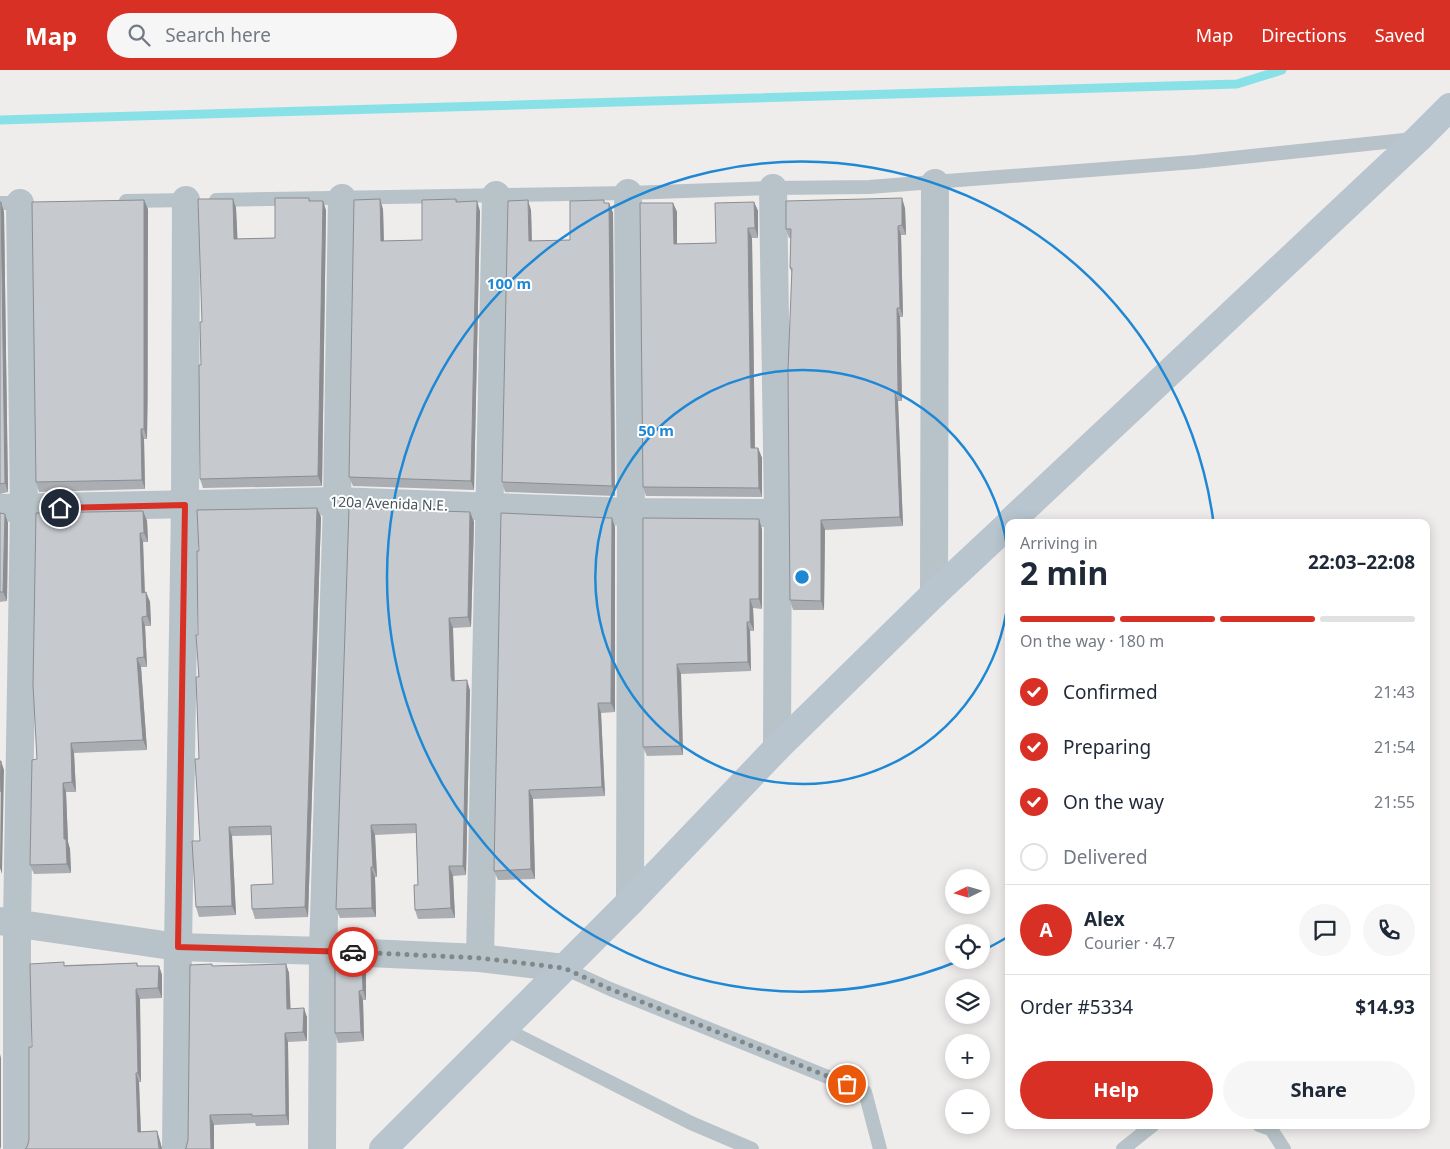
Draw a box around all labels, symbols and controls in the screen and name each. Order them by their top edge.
search box [107,13,457,58]
text: Map [25,19,77,52]
icon: search [125,21,153,49]
text: Search here [165,22,271,48]
text: Map [1196,23,1233,47]
text: Directions [1261,23,1347,47]
text: Saved [1375,23,1425,47]
text: 100 m [487,273,531,293]
text: 50 m [638,420,674,440]
pin [39,487,81,529]
street label: 120a Avenida N.E. [330,491,448,515]
icon: home [46,494,74,522]
text: Arriving in [1020,532,1098,554]
text: 22:03–22:08 [1308,549,1415,575]
text: 2 min [1020,551,1108,594]
centre of rings [793,568,811,586]
text: On the way · 180 m [1020,630,1164,652]
icon: check [1020,678,1048,706]
text: Confirmed [1063,679,1158,705]
text: 21:43 [1374,681,1415,703]
icon: check [1020,733,1048,761]
text: Preparing [1063,734,1151,760]
text: 21:54 [1374,736,1415,758]
icon: check [1020,788,1048,816]
text: On the way [1063,789,1164,815]
text: 21:55 [1374,791,1415,813]
text: Delivered [1063,844,1148,870]
north arrow [945,869,990,914]
map controls [945,869,990,1134]
button: chat [1299,904,1351,956]
button: phone [1363,904,1415,956]
text: Alex [1084,906,1125,932]
text: A [1039,917,1053,943]
button: locate [945,924,990,969]
courier [328,927,378,977]
text: Courier · 4.7 [1084,932,1175,954]
icon: car [339,938,367,966]
button: layers [945,979,990,1024]
text: Order #5334 [1020,994,1133,1020]
text: $14.93 [1355,994,1415,1020]
button: + [945,1034,990,1079]
button: Help [1020,1061,1213,1119]
button: Share [1223,1061,1415,1119]
pin [826,1063,868,1105]
icon: bag [833,1070,861,1098]
button: − [945,1089,990,1134]

